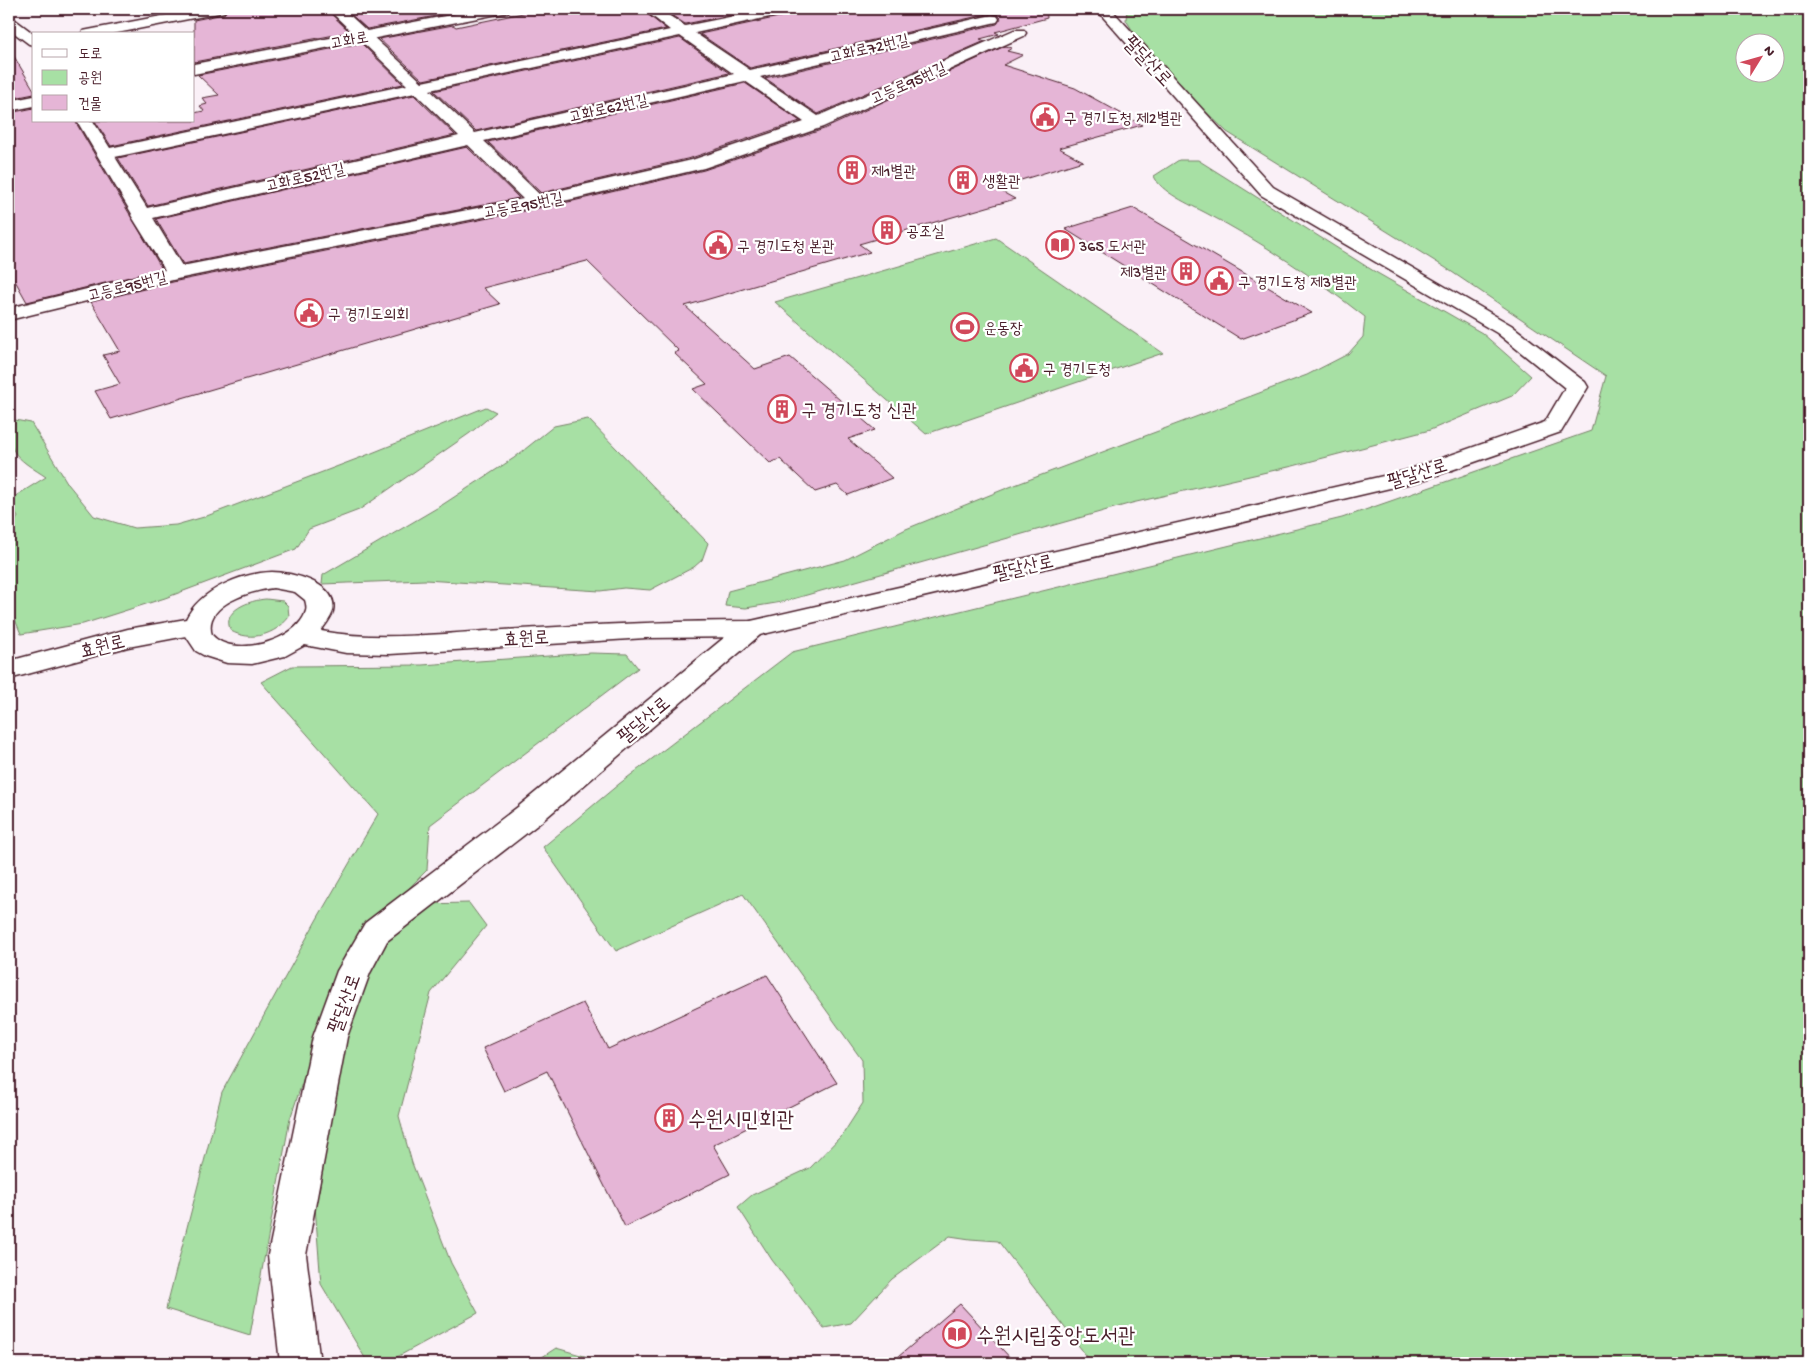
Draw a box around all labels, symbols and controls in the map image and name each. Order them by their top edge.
street label: 고화로 [329,29,370,55]
legend [32,32,195,122]
street label: 고화로72번길 [828,32,911,69]
street label: 팔달산로 [1117,32,1176,93]
north arrow [1736,32,1786,82]
text: N [1759,43,1778,60]
text: 도로 [78,46,102,64]
street label: 고등로95번길 [869,60,950,110]
text: 공원 [78,70,102,88]
street label: 고화로62번길 [568,92,650,129]
text: 건물 [78,96,102,114]
public building icon: 구 경기도청 제2별관 [1030,102,1060,132]
place label: 구 경기도청 제2별관 [1064,111,1183,130]
building icon: 제1별관 [837,155,867,185]
street label: 고화로52번길 [264,161,347,198]
place label: 제1별관 [871,164,916,183]
building icon: 생활관 [948,165,978,195]
place label: 생활관 [982,173,1021,193]
street label: 고등로95번길 [482,190,565,224]
building icon: 공조실 [872,215,902,245]
place label: 공조실 [906,224,945,243]
public building icon: 구 경기도청 본관 [703,230,733,260]
library icon: 365 도서관 [1045,230,1075,260]
place label: 구 경기도청 본관 [737,239,835,258]
place label: 365 도서관 [1078,239,1146,258]
building icon: 제3별관 [1171,256,1201,286]
place label: 제3별관 [1120,265,1167,284]
public building icon: 구 경기도청 제3별관 [1204,266,1234,296]
street label: 고등로95번길 [86,269,169,307]
place label: 구 경기도청 제3별관 [1238,275,1357,294]
public building icon: 구 경기도의회 [294,298,324,328]
place label: 구 경기도의회 [328,307,409,326]
sports icon: 운동장 [950,312,980,342]
place label: 운동장 [984,321,1023,340]
public building icon: 구 경기도청 [1009,353,1039,383]
place label: 구 경기도청 [1043,362,1111,381]
building icon: 구 경기도청 신관 [767,394,797,424]
place label: 구 경기도청 신관 [801,401,917,424]
street label: 팔달산로 [1385,455,1451,495]
street label: 팔달산로 [991,551,1056,587]
street label: 효원로 [503,628,550,653]
street label: 효원로 [78,632,128,665]
street label: 팔달산로 [614,693,676,750]
street label: 팔달산로 [325,972,368,1037]
building icon: 수원시민회관 [654,1103,684,1133]
place label: 수원시민회관 [688,1109,794,1135]
library icon: 수원시립중앙도서관 [942,1319,972,1349]
place label: 수원시립중앙도서관 [976,1325,1135,1351]

